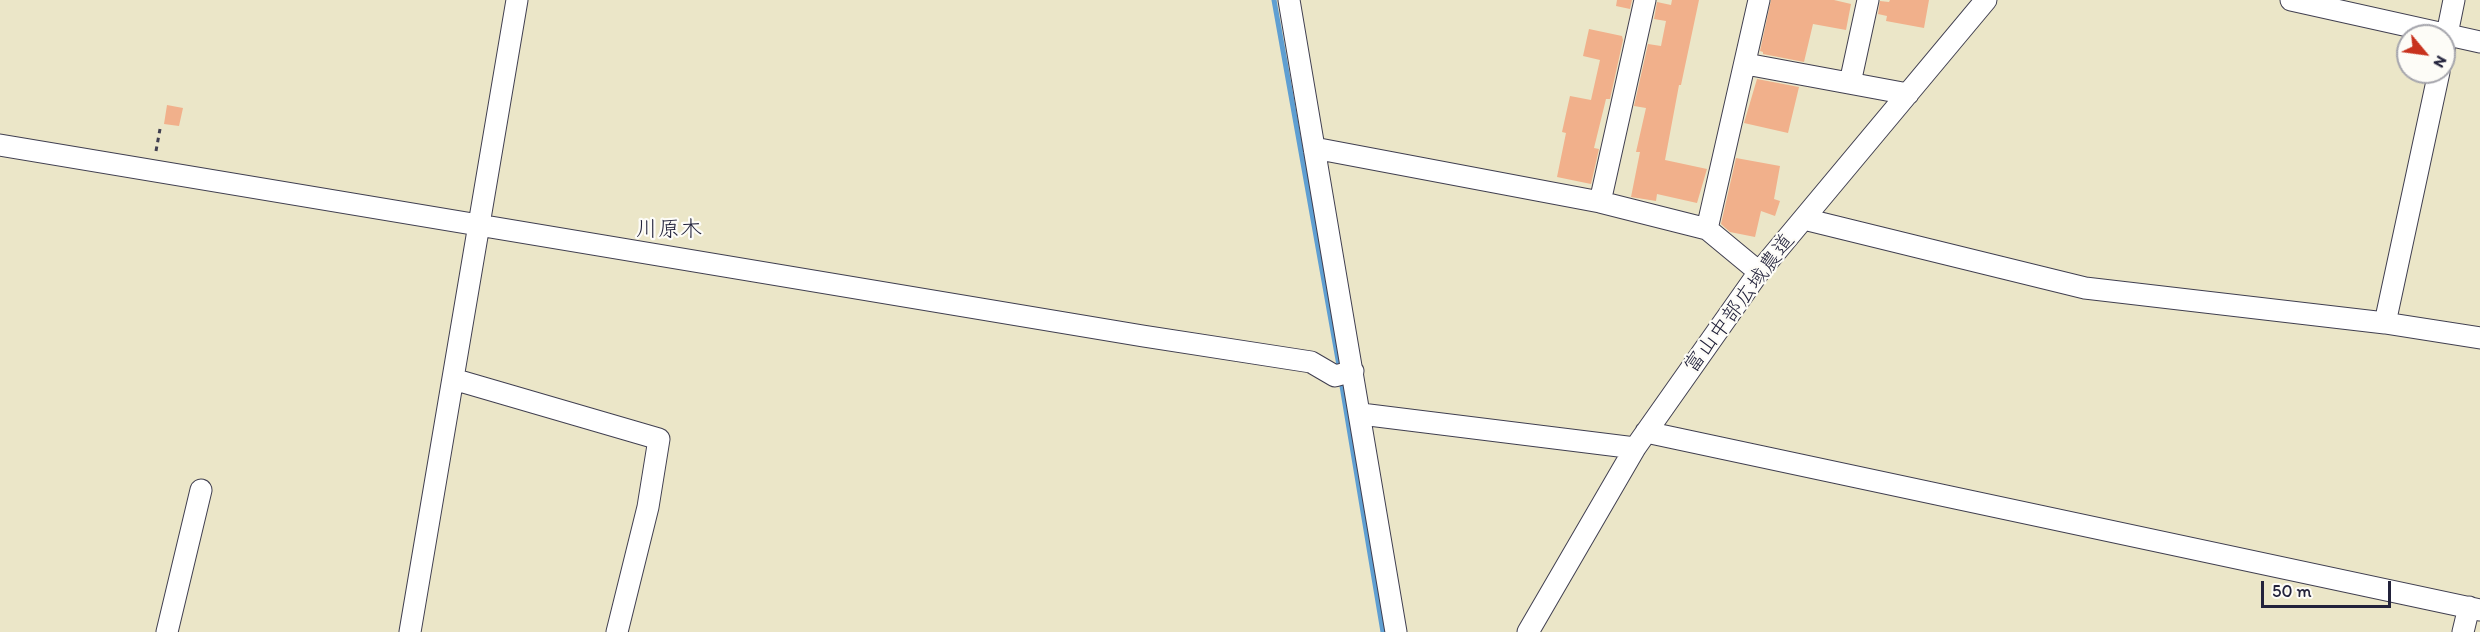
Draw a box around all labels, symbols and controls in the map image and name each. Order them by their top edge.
north arrow [2396,24,2456,84]
text: N [2430,53,2451,71]
district label: 川原木 [636,217,702,243]
street label: 富山中部広域農道 [1679,229,1801,379]
scale bar [2264,569,2394,607]
text: 50 m [2272,580,2312,602]

